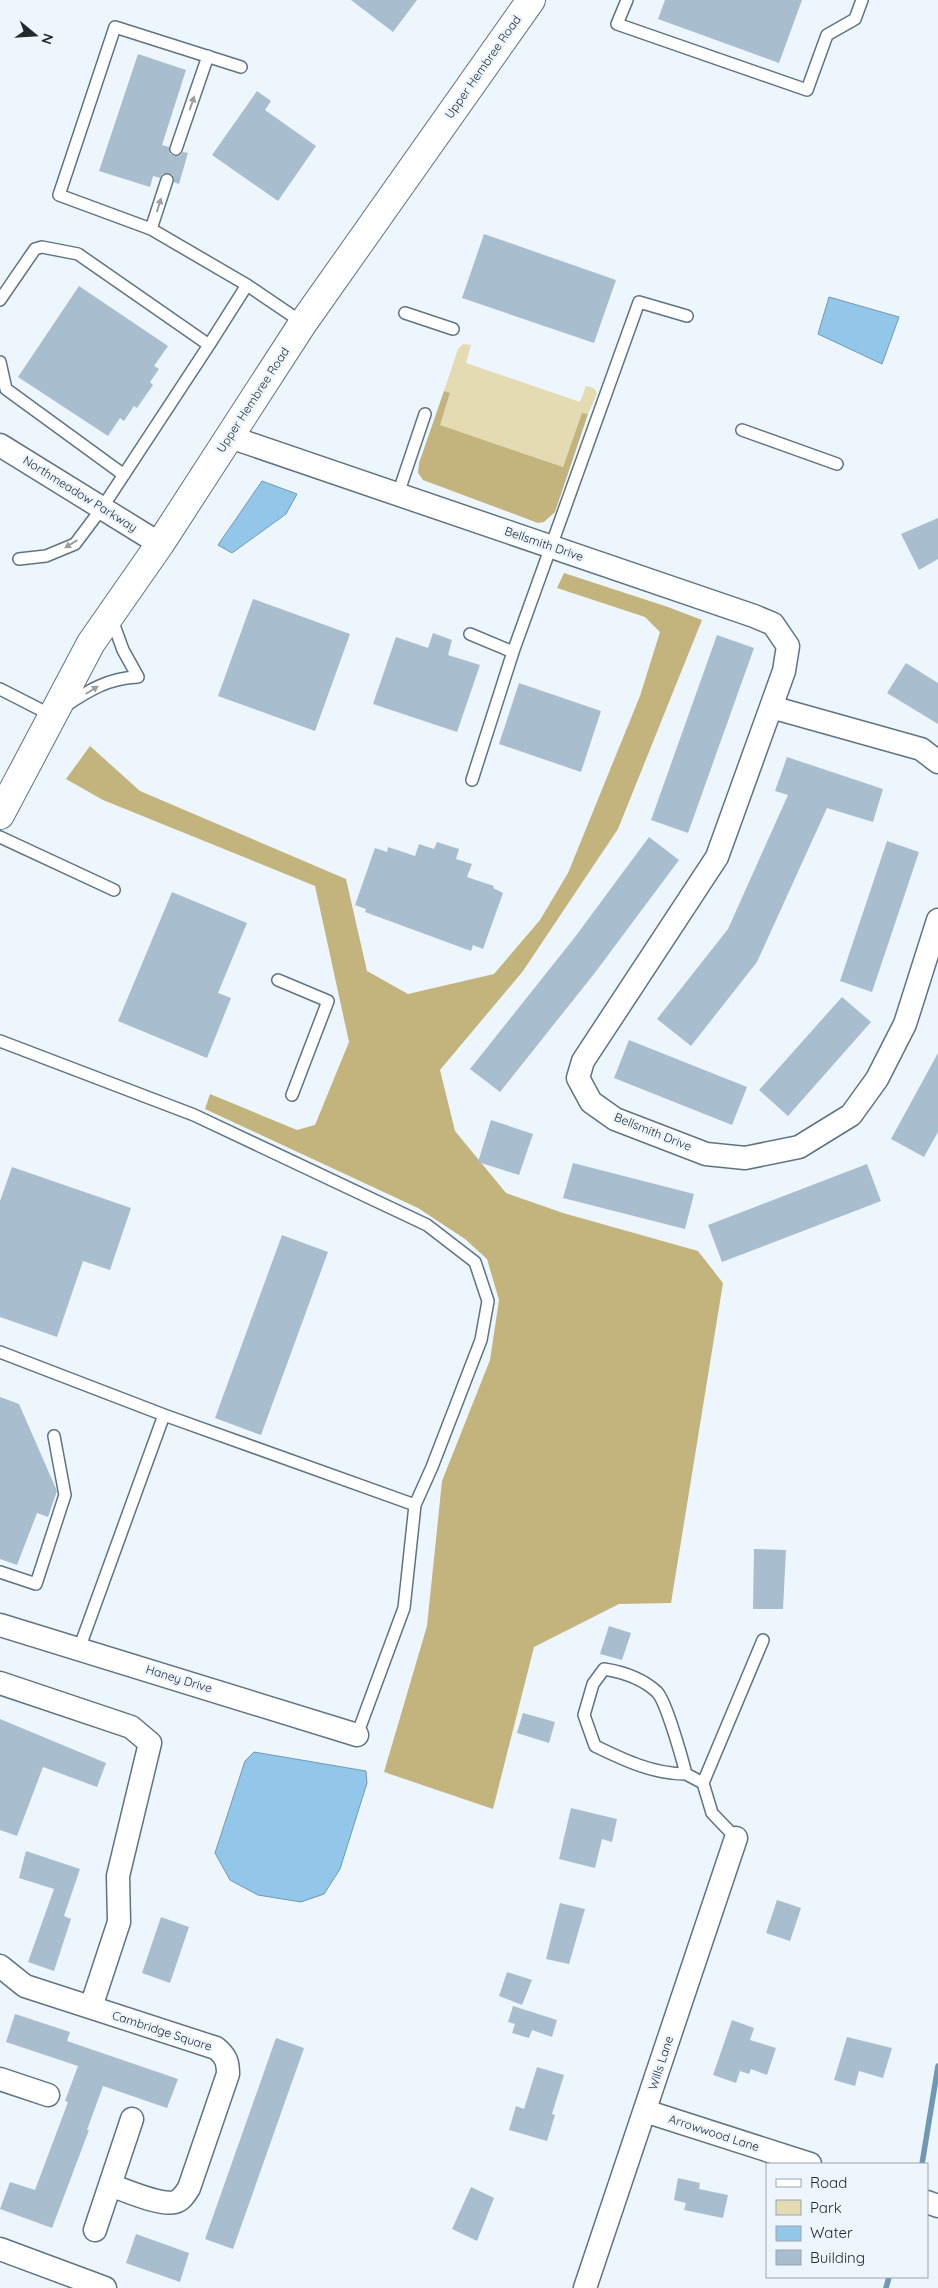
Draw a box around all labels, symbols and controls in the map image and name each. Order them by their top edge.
north arrow [10,10,60,60]
street label: Upper Hembree Road [441,12,524,121]
text: N [37,31,58,47]
one-way arrow [189,96,196,111]
one-way arrow [155,197,163,212]
street label: Upper Hembree Road [213,344,292,455]
street label: Northmeadow Parkway [20,452,140,535]
street label: Bellsmith Drive [503,523,586,564]
one-way arrow [64,540,77,549]
one-way arrow [86,685,99,694]
street label: Bellsmith Drive [612,1109,694,1154]
street label: Haney Drive [144,1661,214,1696]
street label: Cambridge Square [110,2007,214,2054]
street label: Wills Lane [645,2034,676,2092]
street label: Arrowwood Lane [667,2111,762,2154]
legend [766,2163,928,2278]
text: Road [810,2173,847,2192]
text: Park [810,2198,842,2217]
text: Water [810,2223,853,2242]
text: Building [810,2248,865,2267]

